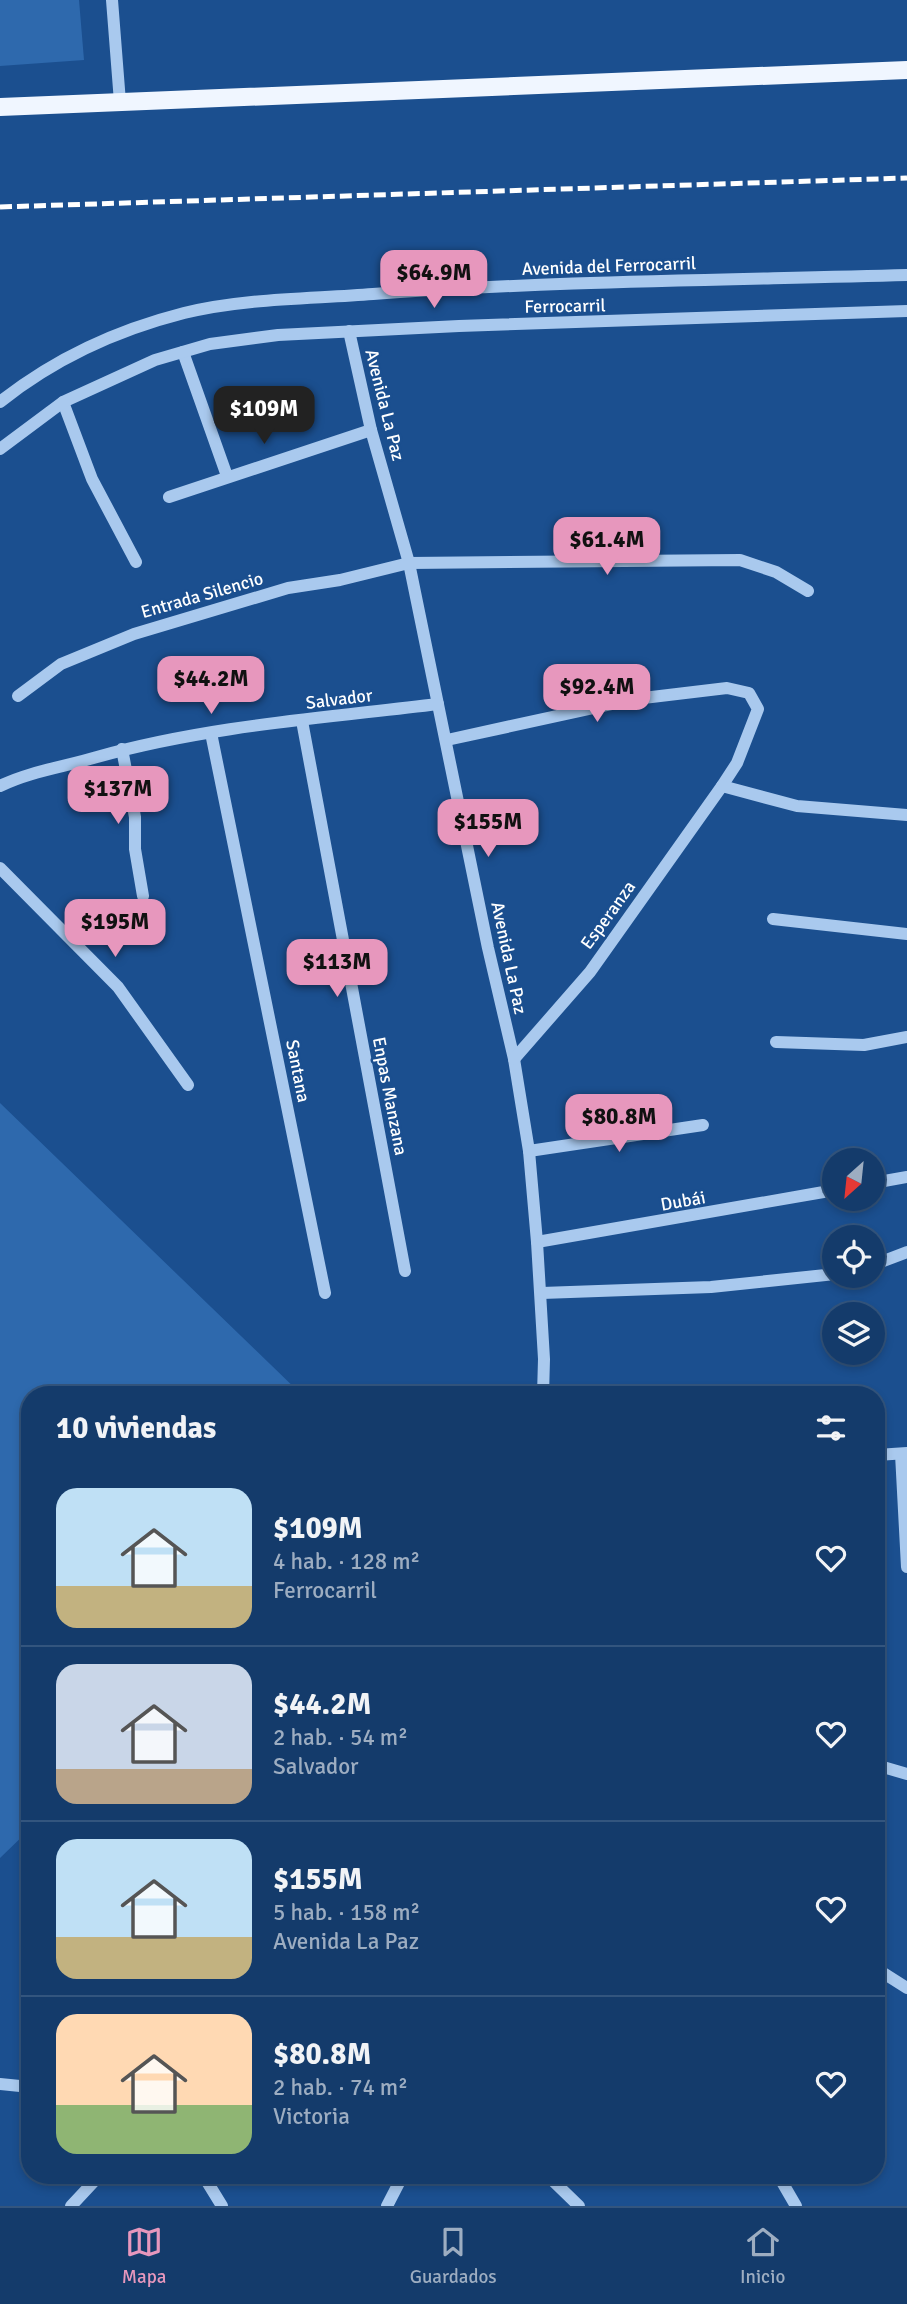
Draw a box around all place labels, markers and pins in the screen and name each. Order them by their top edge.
pin: $64.9M [377,250,491,310]
pin: $109M [215,386,313,446]
pin: $61.4M [550,518,664,577]
pin: $44.2M [154,656,268,716]
pin: $92.4M [540,664,654,724]
pin: $137M [69,766,167,826]
pin: $155M [439,800,537,859]
pin: $195M [66,900,164,959]
pin: $113M [288,940,386,999]
pin: $80.8M [562,1094,676,1154]

